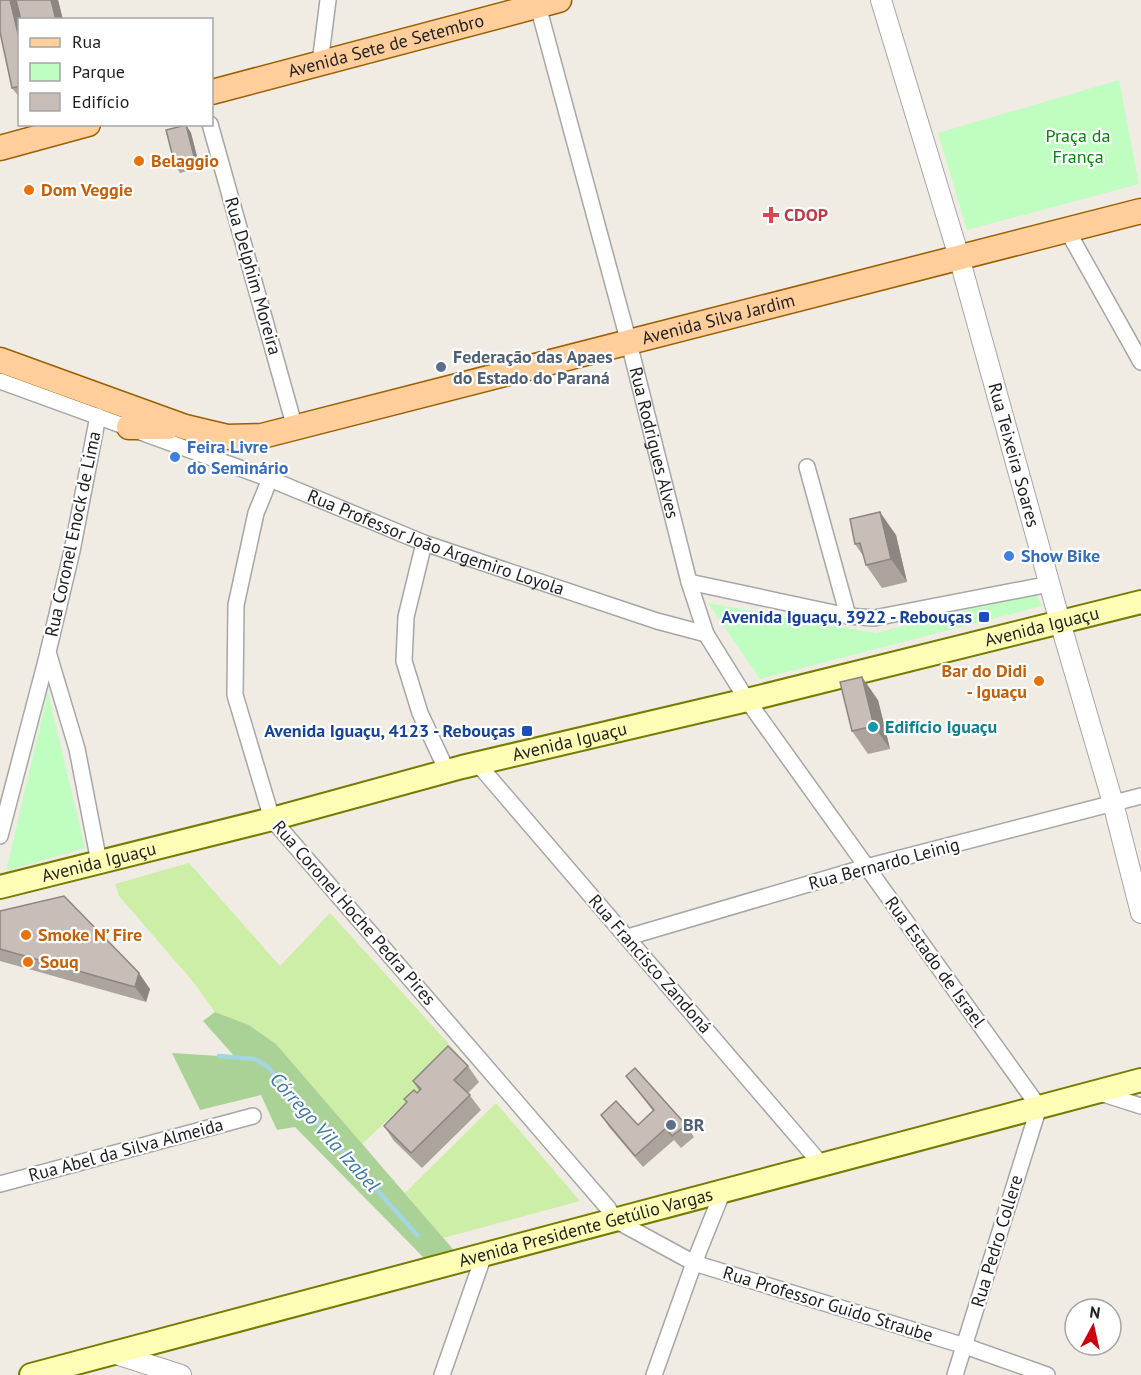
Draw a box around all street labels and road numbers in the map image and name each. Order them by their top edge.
street label: Avenida Sete de Setembro [285,8,486,82]
street label: Rua Delphim Moreira [220,194,287,357]
street label: Avenida Silva Jardim [639,288,797,349]
street label: Rua Rodrigues Alves [624,365,685,521]
street label: Rua Teixeira Soares [983,380,1045,530]
street label: Rua Coronel Enock de Lima [39,429,106,639]
street label: Rua Professor João Argemiro Loyola [304,484,567,600]
street label: Avenida Iguaçu [982,601,1101,651]
street label: Avenida Iguaçu [510,717,629,766]
street label: Rua Coronel Hoche Pedra Pires [268,815,441,1010]
street label: Rua Bernardo Leinig [806,832,962,895]
street label: Avenida Iguaçu [39,836,158,887]
street label: Rua Francisco Zandoná [584,889,717,1038]
street label: Rua Estado de Israel [880,892,991,1032]
street label: Rua Abel da Silva Almeida [26,1112,226,1187]
street label: Rua Pedro Collere [965,1172,1028,1310]
street label: Avenida Presidente Getúlio Vargas [456,1182,715,1272]
street label: Rua Professor Guido Straube [720,1261,936,1346]

